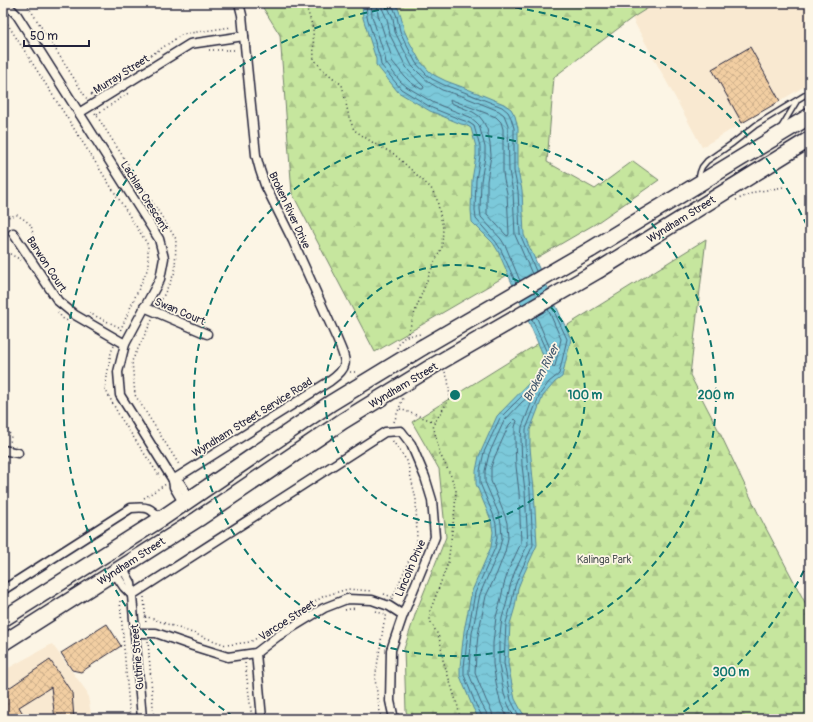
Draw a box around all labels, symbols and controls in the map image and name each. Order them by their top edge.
scale bar [24,22,89,48]
text: 50 m [30,29,58,44]
street label: Murray Street [91,52,152,97]
street label: Lachlan Crescent [118,159,172,234]
street label: Broken River Drive [266,170,313,251]
street label: Wyndham Street [645,193,718,246]
street label: Barwon Court [24,234,70,295]
street label: Swan Court [152,295,208,328]
water label: Broken River [520,341,564,404]
street label: Wyndham Street [366,359,441,411]
street label: Wyndham Street Service Road [190,375,315,460]
centre of rings [448,388,462,402]
text: 100 m [568,388,603,403]
text: 200 m [698,388,735,403]
street label: Wyndham Street [95,534,168,588]
street label: Lincoln Drive [393,537,428,599]
park label: Kalinga Park [577,553,632,566]
street label: Varcoe Street [257,597,318,644]
street label: Guthrie Street [128,623,147,690]
text: 300 m [713,665,750,680]

